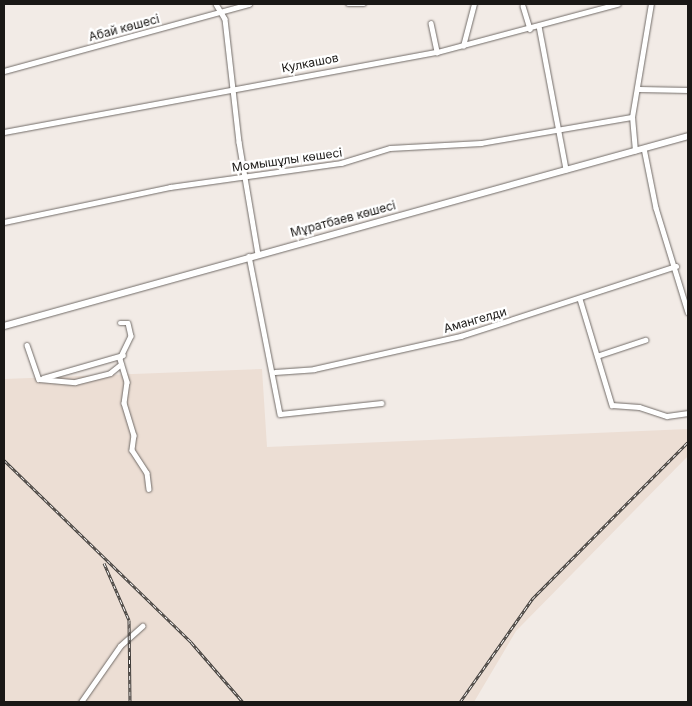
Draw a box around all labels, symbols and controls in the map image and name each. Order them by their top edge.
street label: Абай көшесі [87,12,161,44]
street label: Кулкашов [280,50,340,76]
street label: Момышұлы көшесі [231,145,343,175]
street label: Мұратбаев көшесі [289,198,397,240]
street label: Амангелди [442,304,508,336]

